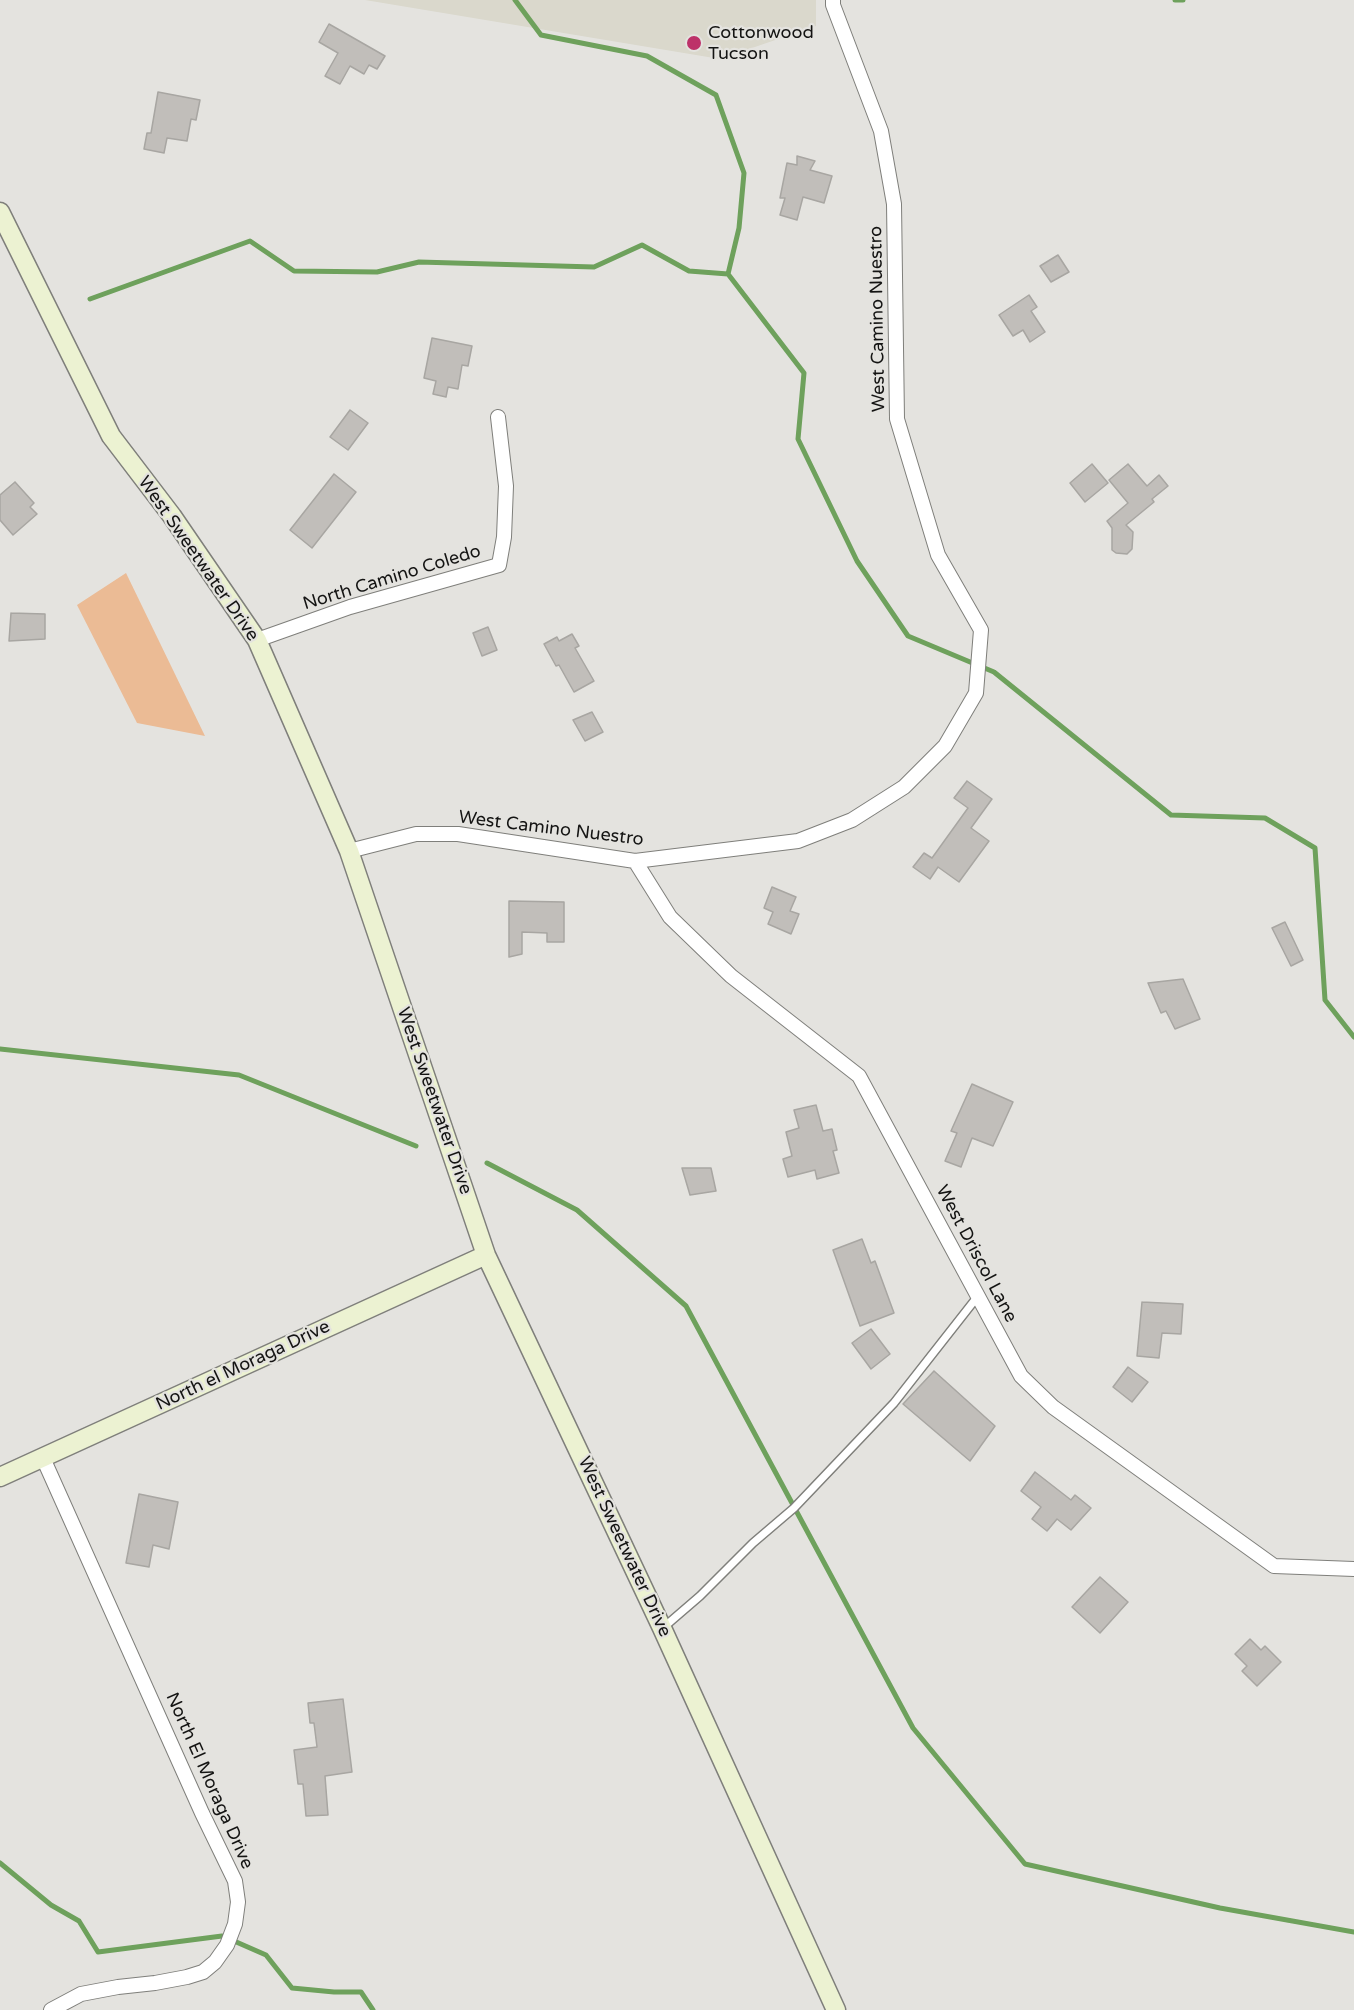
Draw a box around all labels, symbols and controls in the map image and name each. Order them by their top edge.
place label: Cottonwood Tucson [708,22,814,64]
marker: Cottonwood Tucson [685,34,703,52]
street label: West Camino Nuestro [866,226,890,412]
street label: West Sweetwater Drive [133,472,263,646]
street label: North Camino Coledo [300,541,484,615]
street label: West Camino Nuestro [457,807,645,851]
street label: West Sweetwater Drive [392,1005,476,1197]
street label: West Driscol Lane [931,1182,1021,1326]
street label: North el Moraga Drive [153,1316,333,1416]
street label: West Sweetwater Drive [573,1453,675,1641]
street label: North El Moraga Drive [160,1689,258,1873]

